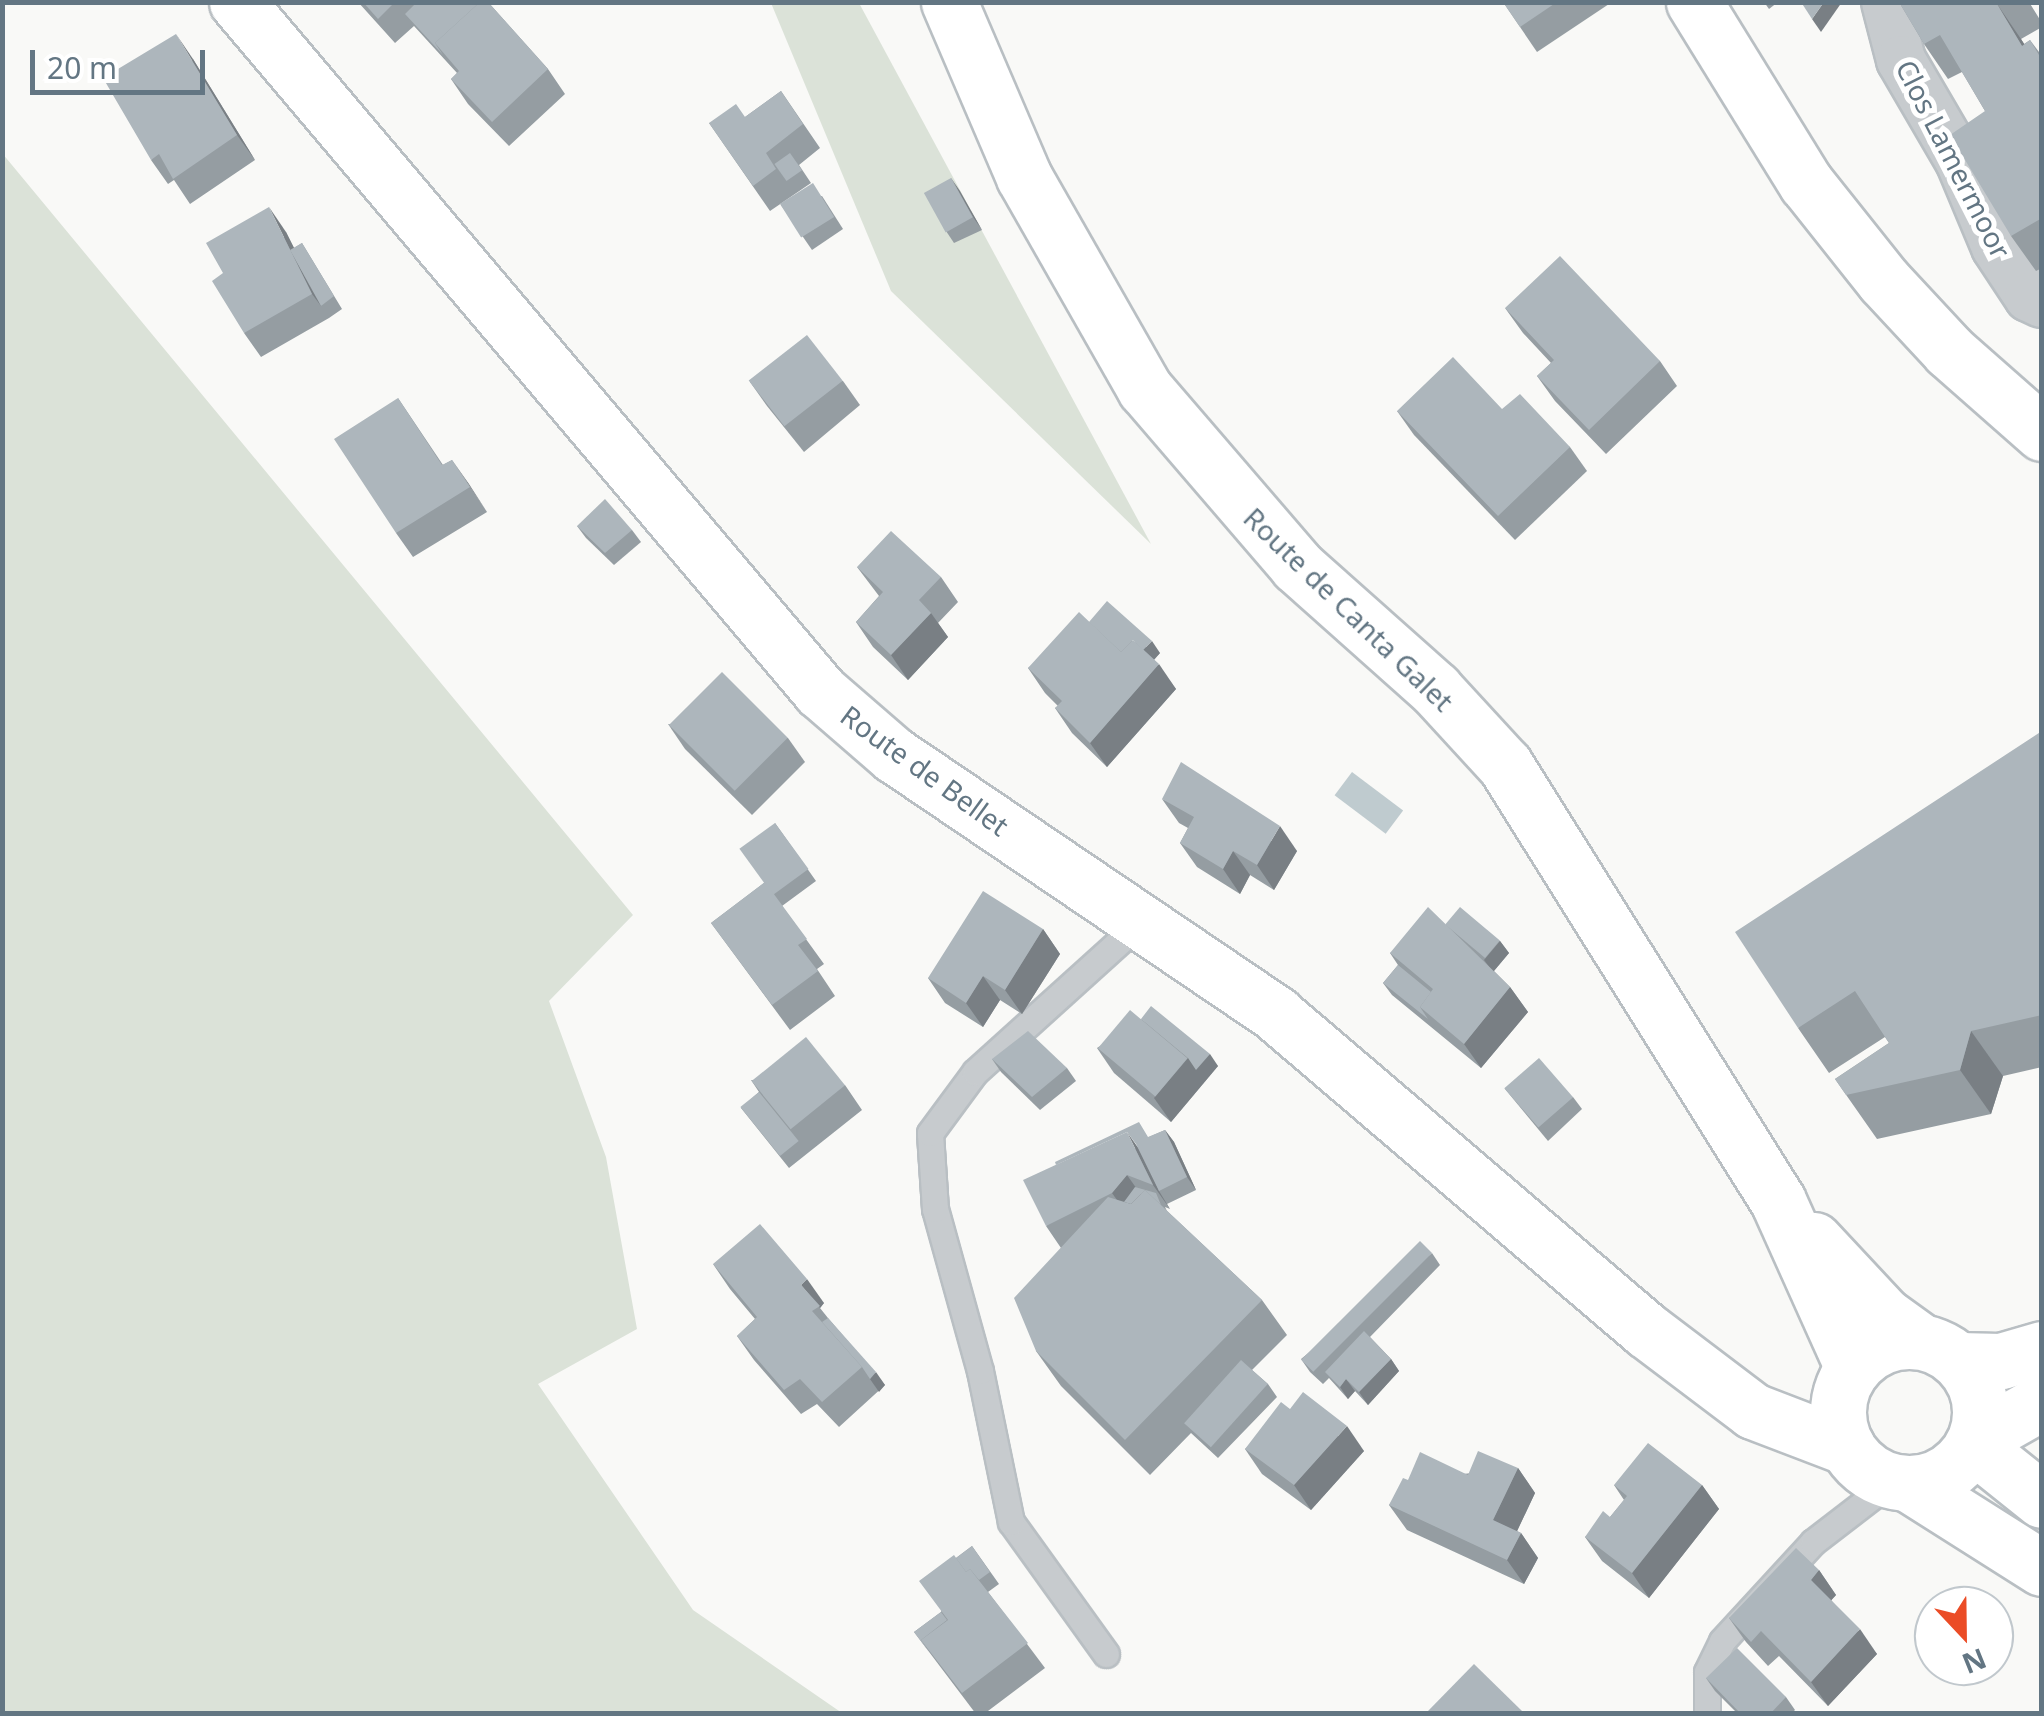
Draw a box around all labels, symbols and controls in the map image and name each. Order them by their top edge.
scale bar [35,30,210,92]
text: 20 m [47,47,117,88]
street label: Clos Lamermoor [1890,54,2018,264]
street label: Route de Canta Galet [1237,500,1461,718]
street label: Route de Bellet [834,698,1016,842]
north arrow [1914,1586,2014,1686]
text: N [1957,1640,1992,1684]

